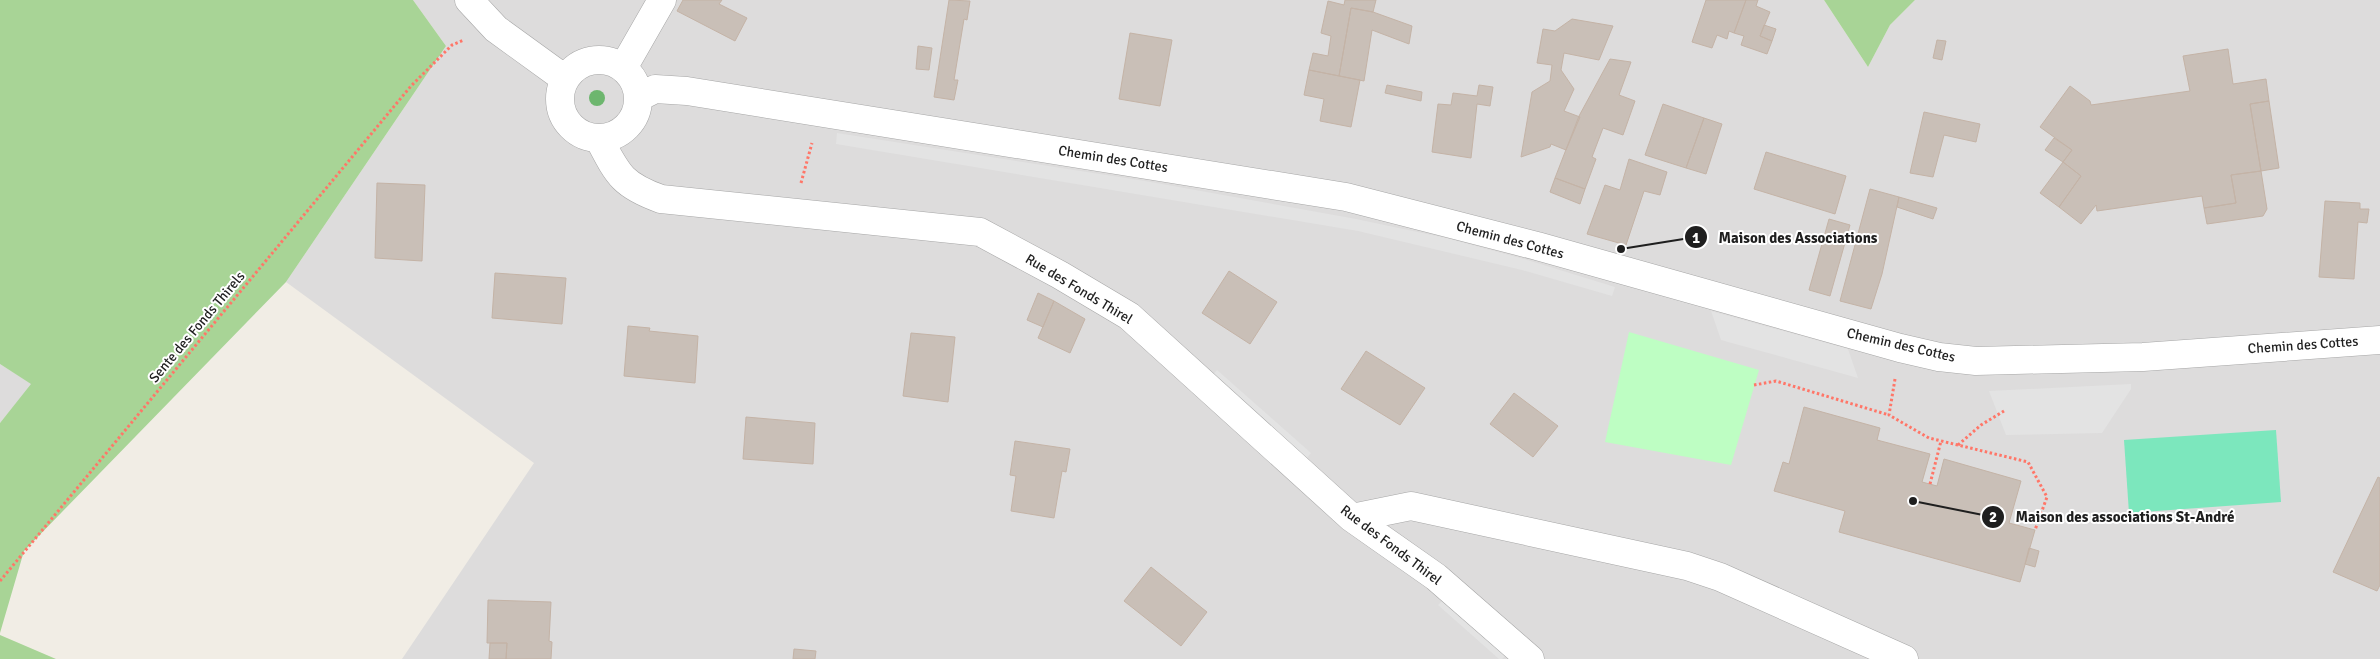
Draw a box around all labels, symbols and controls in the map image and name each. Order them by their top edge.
street label: Chemin des Cottes [1057,142,1169,176]
street label: Chemin des Cottes [1454,217,1566,263]
callout: Maison des Associations [1684,222,1888,252]
text: 1 [1692,229,1700,247]
text: Maison des Associations [1719,229,1878,247]
street label: Rue des Fonds Thirel [1022,250,1136,328]
street label: Sente des Fonds Thirels [146,268,248,386]
street label: Chemin des Cottes [1845,324,1957,366]
street label: Chemin des Cottes [2247,333,2359,357]
street label: Rue des Fonds Thirel [1337,501,1445,589]
callout: Maison des associations St-André [1981,502,2245,532]
text: 2 [1989,508,1997,526]
text: Maison des associations St-André [2015,508,2235,526]

